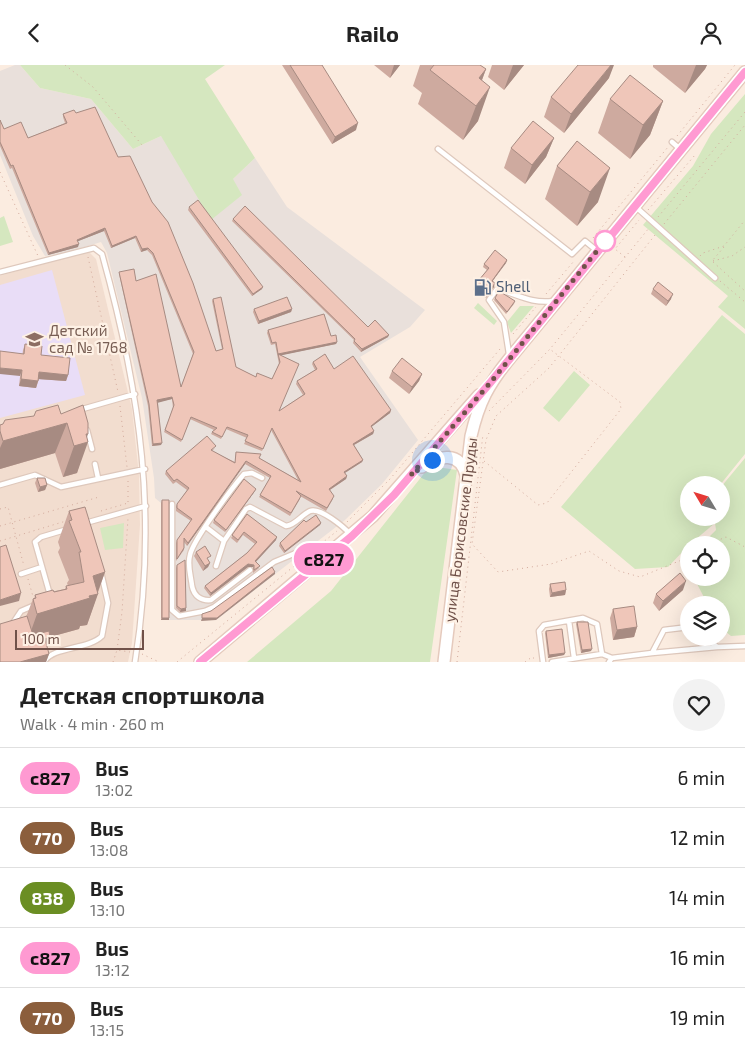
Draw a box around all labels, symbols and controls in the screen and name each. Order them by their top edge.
icon: back [20,19,48,47]
icon: person [697,19,725,47]
text: Railo [346,20,399,46]
unlabelled marker [594,230,616,252]
fuel station icon: Shell [472,277,492,297]
place label: Shell [496,277,531,295]
place label: Детский сад № 1768 [49,321,128,356]
school or university icon: Детский сад № 1768 [25,330,45,350]
street label: улица Борисовские Пруды [440,437,481,623]
your location [420,448,445,473]
north arrow [680,476,730,526]
map controls [680,476,730,646]
button: locate [680,536,730,586]
line badge: с827 [289,543,359,575]
text: с827 [304,548,344,570]
button: layers [680,596,730,646]
scale bar [15,627,144,650]
text: 100 m [22,630,60,647]
button: heart [673,679,725,731]
text: Детская спортшкола [20,680,265,709]
text: Walk · 4 min · 260 m [20,714,164,733]
text: Bus [95,757,129,780]
text: 6 min [677,766,725,789]
text: с827 [30,767,70,789]
text: 13:02 [95,780,133,799]
text: Bus [90,817,124,840]
text: 12 min [670,826,725,849]
text: 770 [32,827,63,849]
text: 13:08 [90,840,128,859]
text: Bus [90,877,124,900]
text: 14 min [669,886,725,909]
text: 838 [31,887,64,909]
text: 13:10 [90,900,125,919]
text: Bus [95,937,129,960]
text: 16 min [670,946,725,969]
text: с827 [30,947,70,969]
text: 13:12 [95,960,130,979]
text: Bus [90,997,124,1020]
text: 19 min [670,1006,725,1029]
text: 770 [32,1007,63,1029]
text: 13:15 [90,1020,124,1039]

